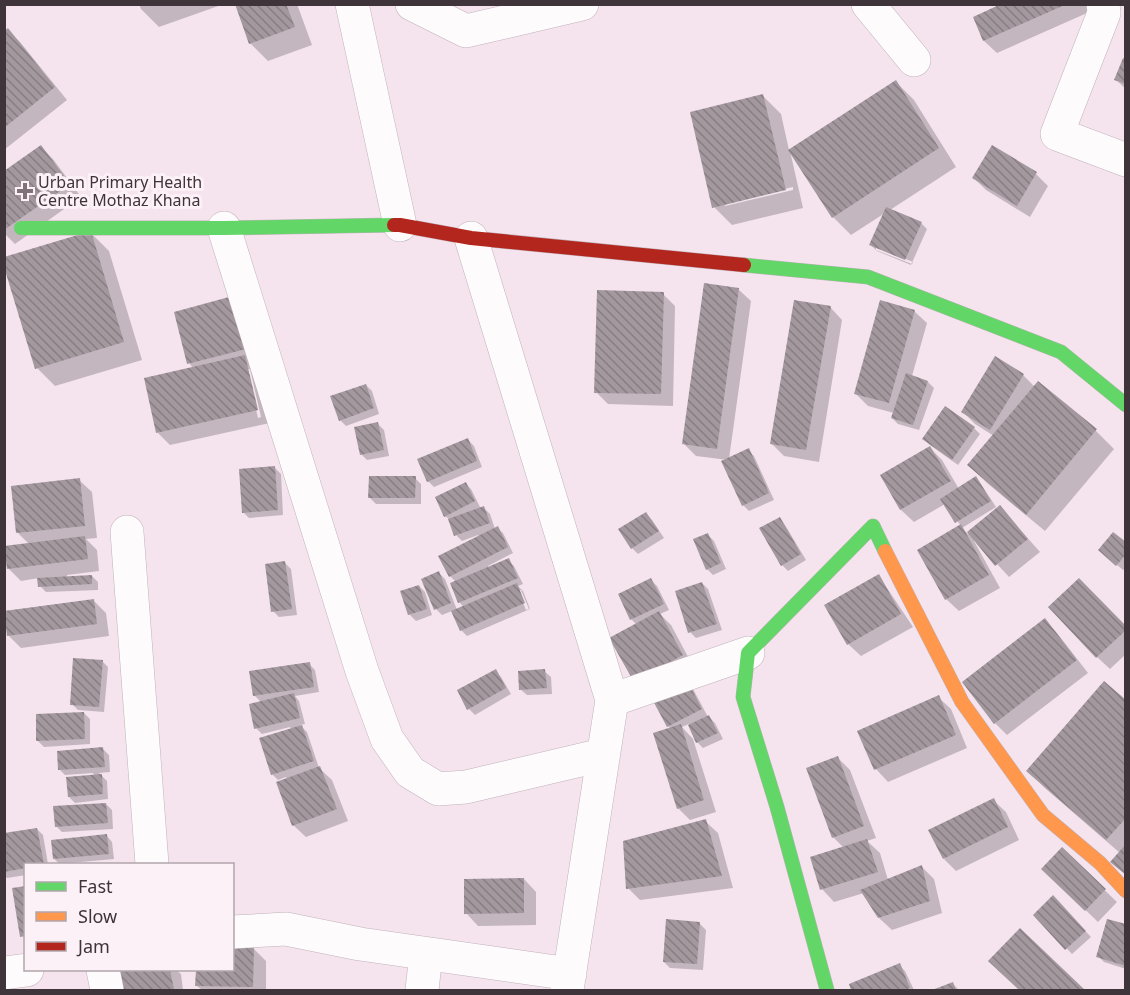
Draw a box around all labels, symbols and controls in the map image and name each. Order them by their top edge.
place label: Urban Primary Health Centre Mothaz Khana [38,171,202,211]
marker: Urban Primary Health Centre Mothaz Khana [16,182,34,200]
legend [24,863,234,971]
text: Fast [78,874,113,898]
text: Slow [78,904,117,928]
text: Jam [76,934,110,958]

